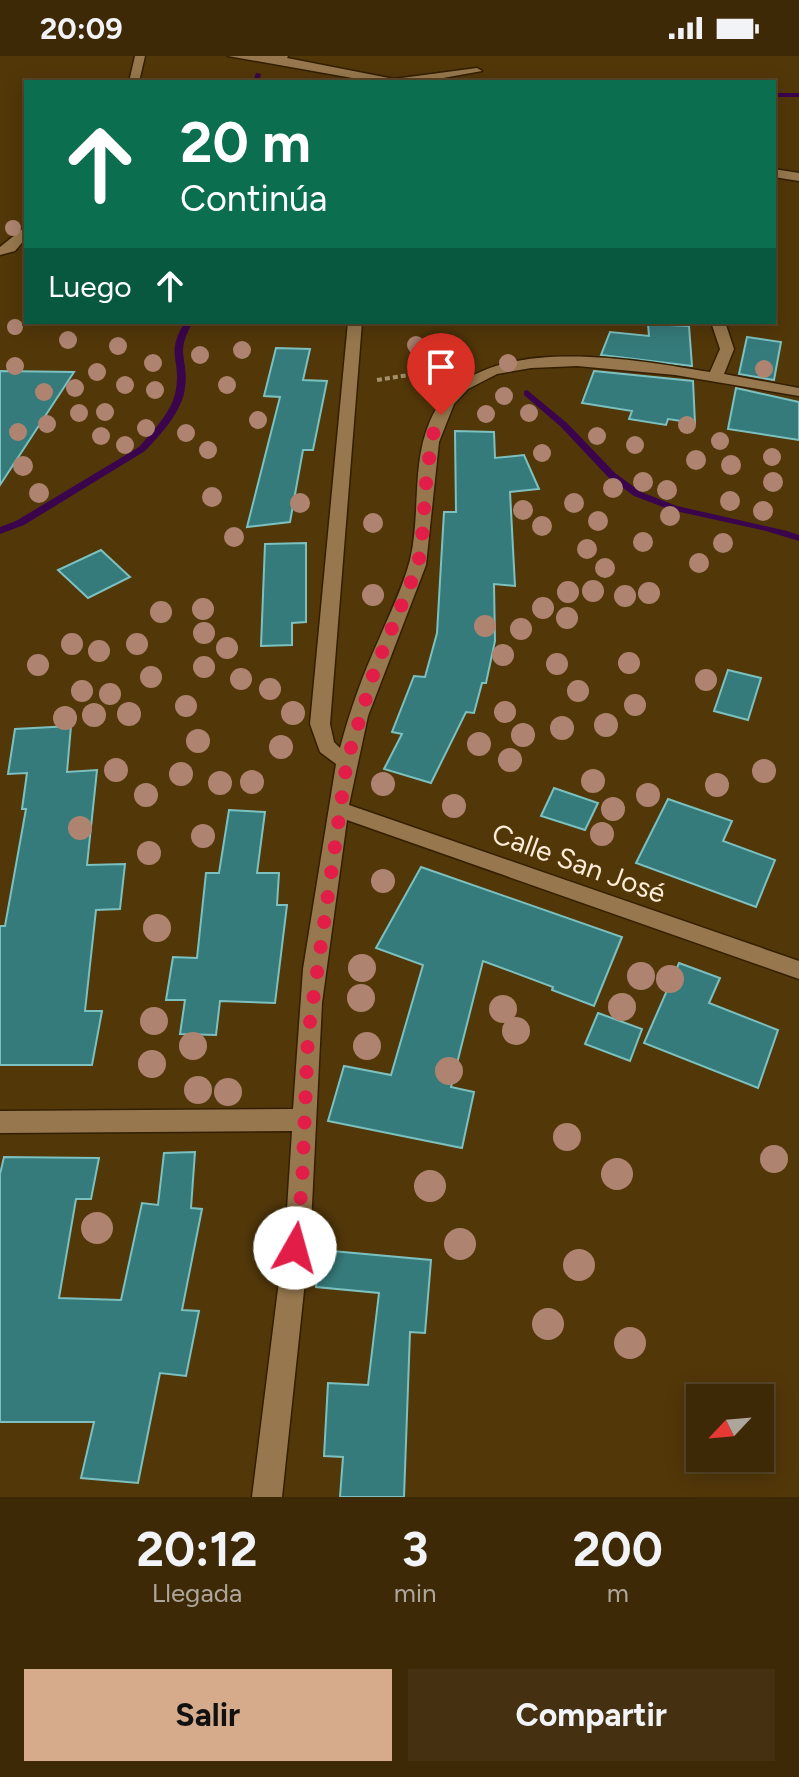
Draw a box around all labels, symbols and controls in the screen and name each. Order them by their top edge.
text: 20:09 [40,10,123,47]
text: 20 m [180,109,311,176]
icon: ahead [48,112,152,216]
text: Continúa [180,177,327,220]
icon: ahead [148,264,192,308]
text: Luego [48,268,132,305]
pin [407,333,475,415]
icon: arrive [419,345,463,389]
street label: Calle San José [488,816,670,910]
position arrow [253,1206,337,1290]
north arrow [686,1384,774,1472]
map controls [686,1384,774,1472]
text: 20:12 [136,1520,258,1578]
text: 3 [402,1520,429,1578]
text: 200 [573,1520,663,1578]
text: Llegada [152,1577,242,1609]
text: min [394,1577,437,1609]
text: m [607,1577,629,1609]
button: Salir [24,1669,392,1761]
button: Compartir [408,1669,775,1761]

